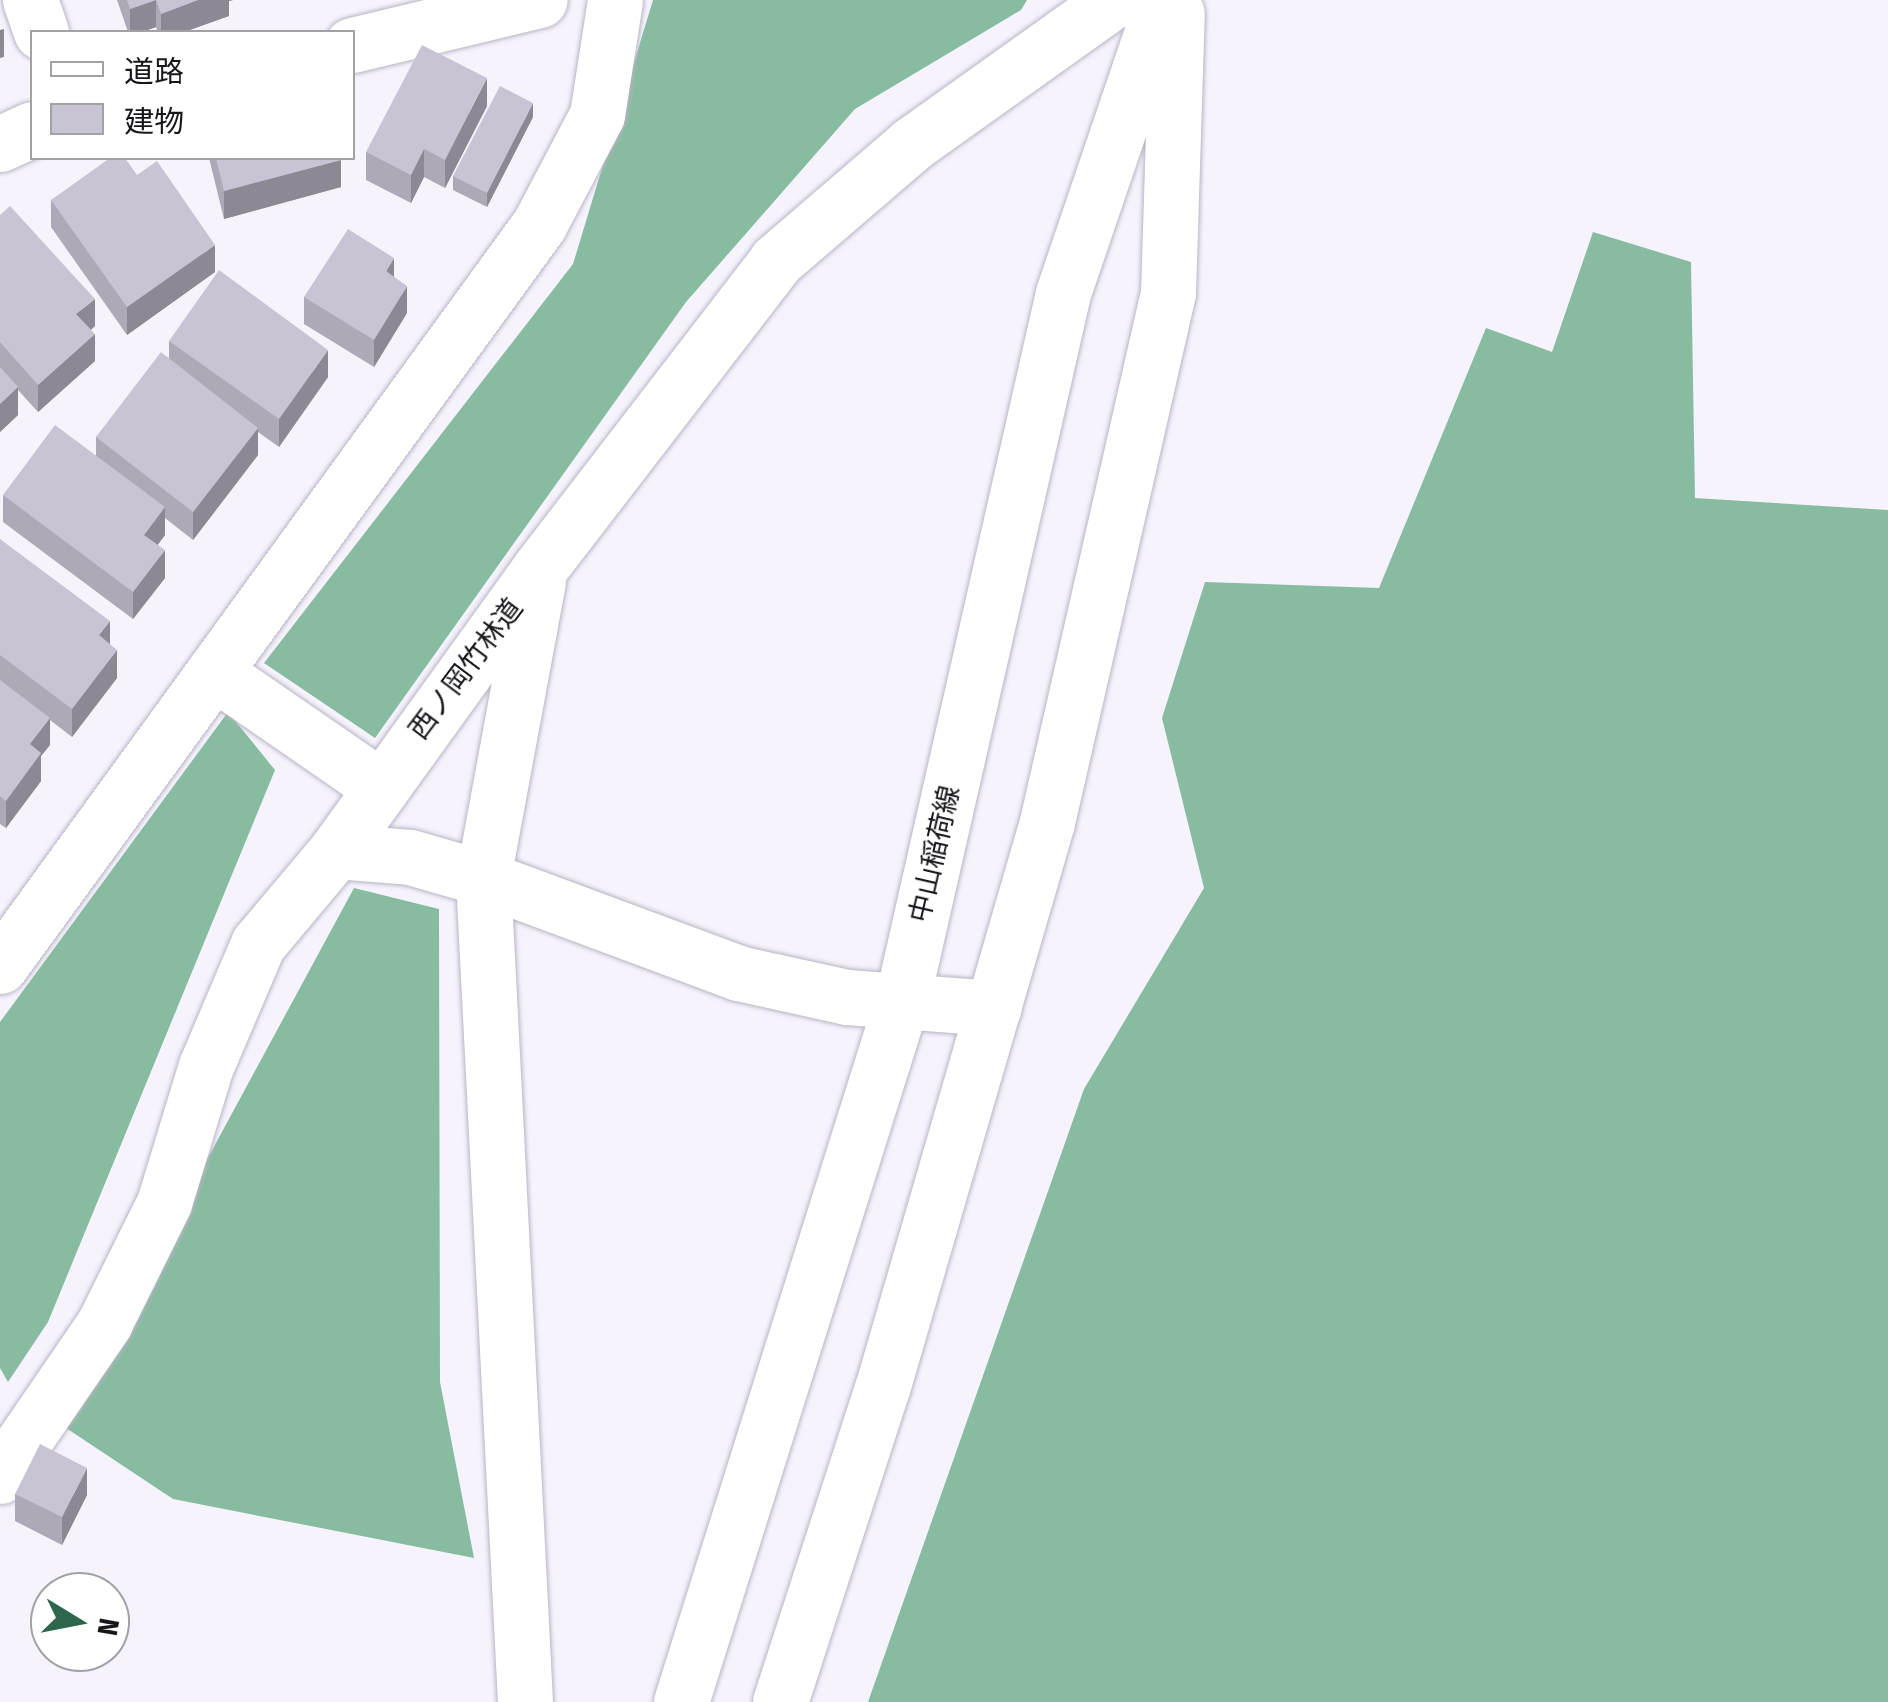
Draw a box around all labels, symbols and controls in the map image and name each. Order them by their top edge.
legend [30,30,355,160]
text: 道路 [124,54,184,90]
text: 建物 [124,104,184,140]
street label: 西ノ岡竹林道 [402,592,530,746]
street label: 中山稲荷線 [903,782,967,926]
north arrow [30,1572,130,1672]
text: N [90,1616,126,1638]

